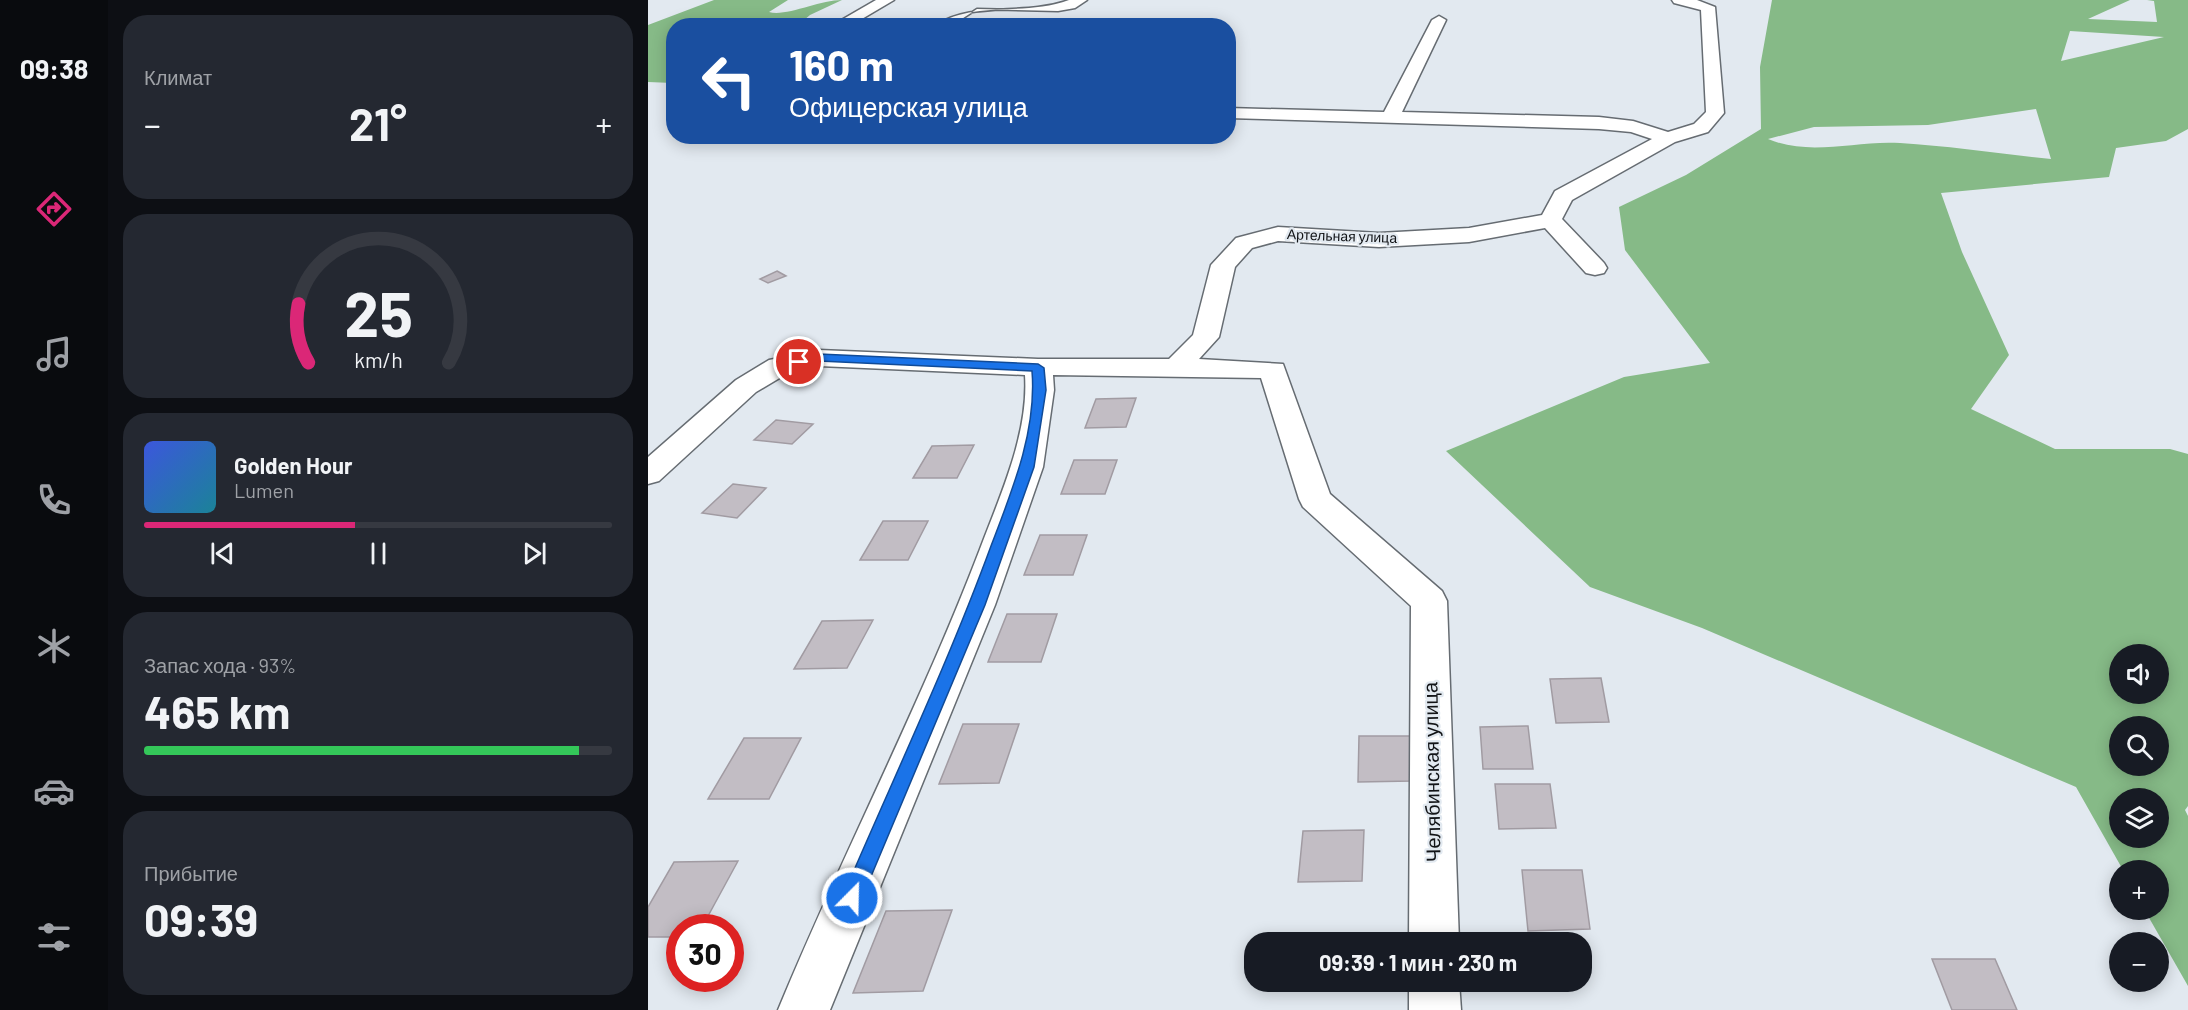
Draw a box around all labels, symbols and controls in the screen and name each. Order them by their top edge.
text: 160 m [789,39,894,89]
icon: left [690,42,768,120]
text: 09:38 [20,52,88,84]
text: Климат [144,65,212,89]
text: Офицерская улица [789,90,1028,122]
text: 21° [349,96,407,150]
text: − [144,104,161,144]
text: + [596,104,612,144]
icon: directions [33,188,75,230]
street label: Артельная улица [1287,225,1398,246]
text: 25 [344,275,412,349]
icon: music [33,333,75,375]
pin [773,336,824,387]
icon: arrive [782,345,815,378]
text: km/h [354,347,402,372]
text: Golden Hour [234,452,352,478]
text: Lumen [234,478,294,502]
icon: phone [33,479,75,521]
icon: previous [206,537,239,570]
icon: pause [362,537,395,570]
icon: next [518,537,551,570]
icon: climate [33,625,75,667]
map controls [2109,644,2169,992]
button: sound [2109,644,2169,704]
text: Запас хода · 93% [144,653,296,677]
street label: Челябинская улица [1417,681,1445,862]
text: 465 km [144,684,290,738]
button: search [2109,716,2169,776]
icon: car [33,770,75,812]
button: layers [2109,788,2169,848]
button: + [2109,860,2169,920]
text: Прибытие [144,861,238,885]
position arrow [820,866,884,930]
text: 09:39 [144,892,258,946]
speed limit sign: 30 [666,914,744,992]
icon: filters [33,916,75,958]
button: − [2109,932,2169,992]
text: 09:39 · 1 мин · 230 m [1319,949,1517,975]

